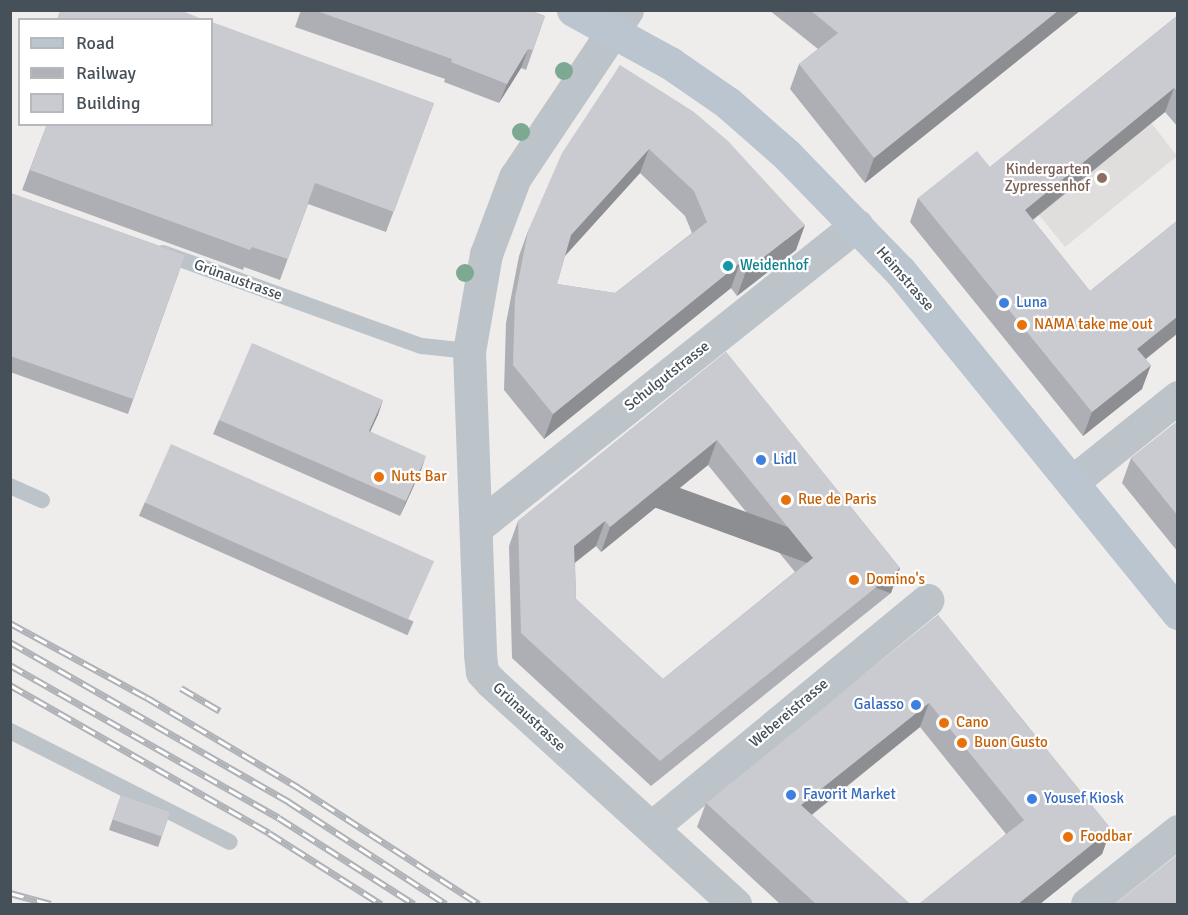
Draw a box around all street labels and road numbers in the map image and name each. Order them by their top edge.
street label: Heimstrasse [872,243,938,315]
street label: Grünaustrasse [191,256,285,304]
street label: Schulgutstrasse [621,337,713,415]
street label: Webereistrasse [746,675,832,751]
street label: Grünaustrasse [489,679,569,755]

